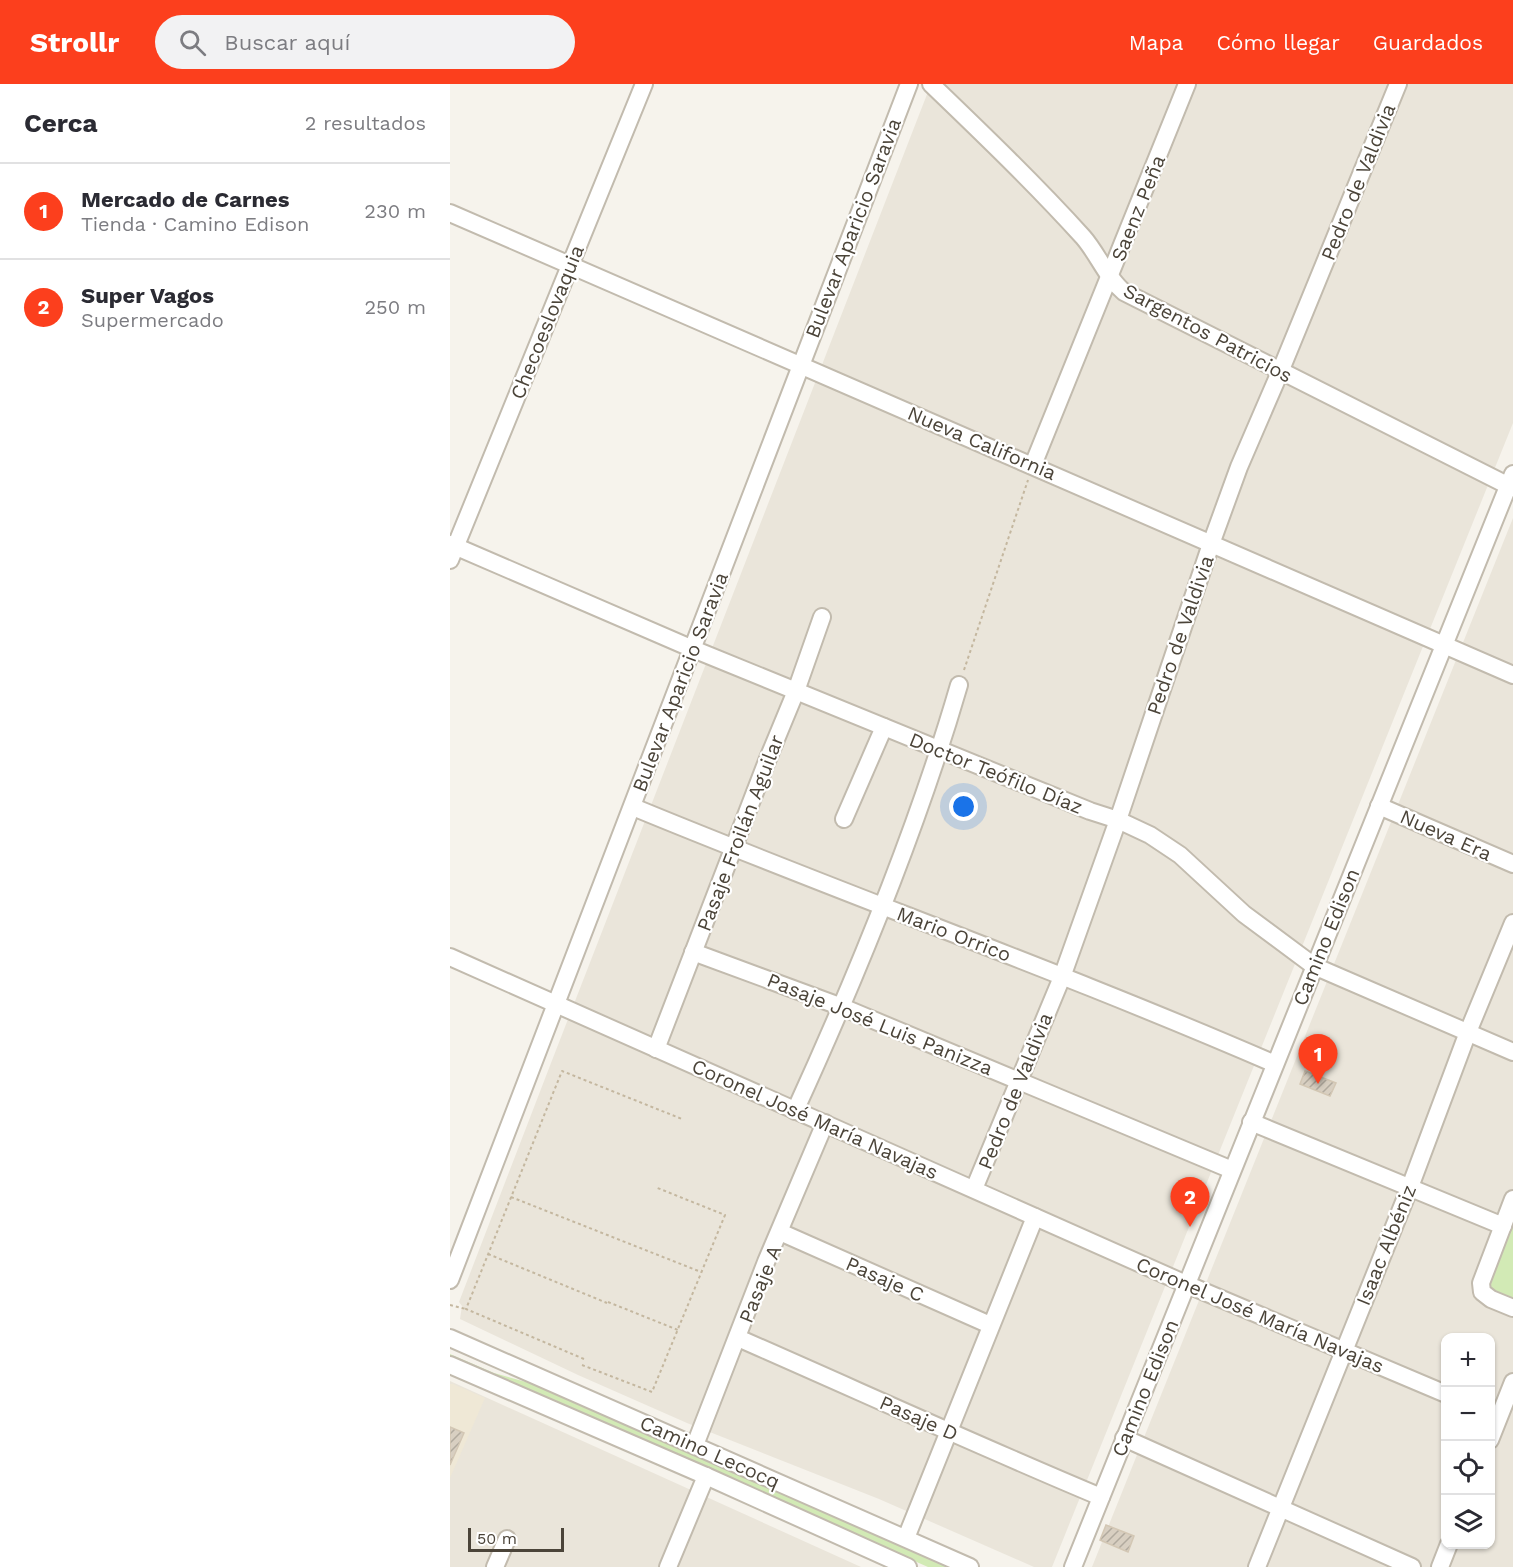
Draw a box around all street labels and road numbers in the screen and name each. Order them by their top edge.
street label: Pedro de Valdivia [1316,100,1400,264]
street label: Bulevar Aparicio Saravia [800,115,906,341]
street label: Saenz Peña [1106,151,1170,265]
street label: Checoeslovaquia [505,241,589,403]
street label: Sargentos Patricios [1119,278,1297,388]
street label: Nueva California [904,401,1060,485]
street label: Pedro de Valdivia [1141,552,1219,718]
street label: Bulevar Aparicio Saravia [627,569,733,795]
street label: Doctor Teófilo Díaz [906,727,1086,819]
street label: Pasaje Froilán Aguilar [691,731,789,935]
street label: Nueva Era [1396,804,1496,866]
street label: Camino Edison [1288,865,1364,1009]
street label: Mario Orrico [894,901,1014,967]
street label: Pasaje José Luis Panizza [764,968,996,1080]
street label: Pedro de Valdivia [973,1009,1057,1173]
street label: Coronel José María Navajas [688,1054,942,1184]
street label: Isaac Albéniz [1351,1181,1421,1309]
street label: Pasaje A [734,1242,786,1326]
street label: Pasaje C [842,1251,928,1307]
street label: Coronel José María Navajas [1132,1252,1388,1378]
street label: Camino Edison [1107,1316,1183,1460]
street label: Pasaje D [876,1390,962,1446]
street label: Camino Lecocq [636,1410,784,1494]

